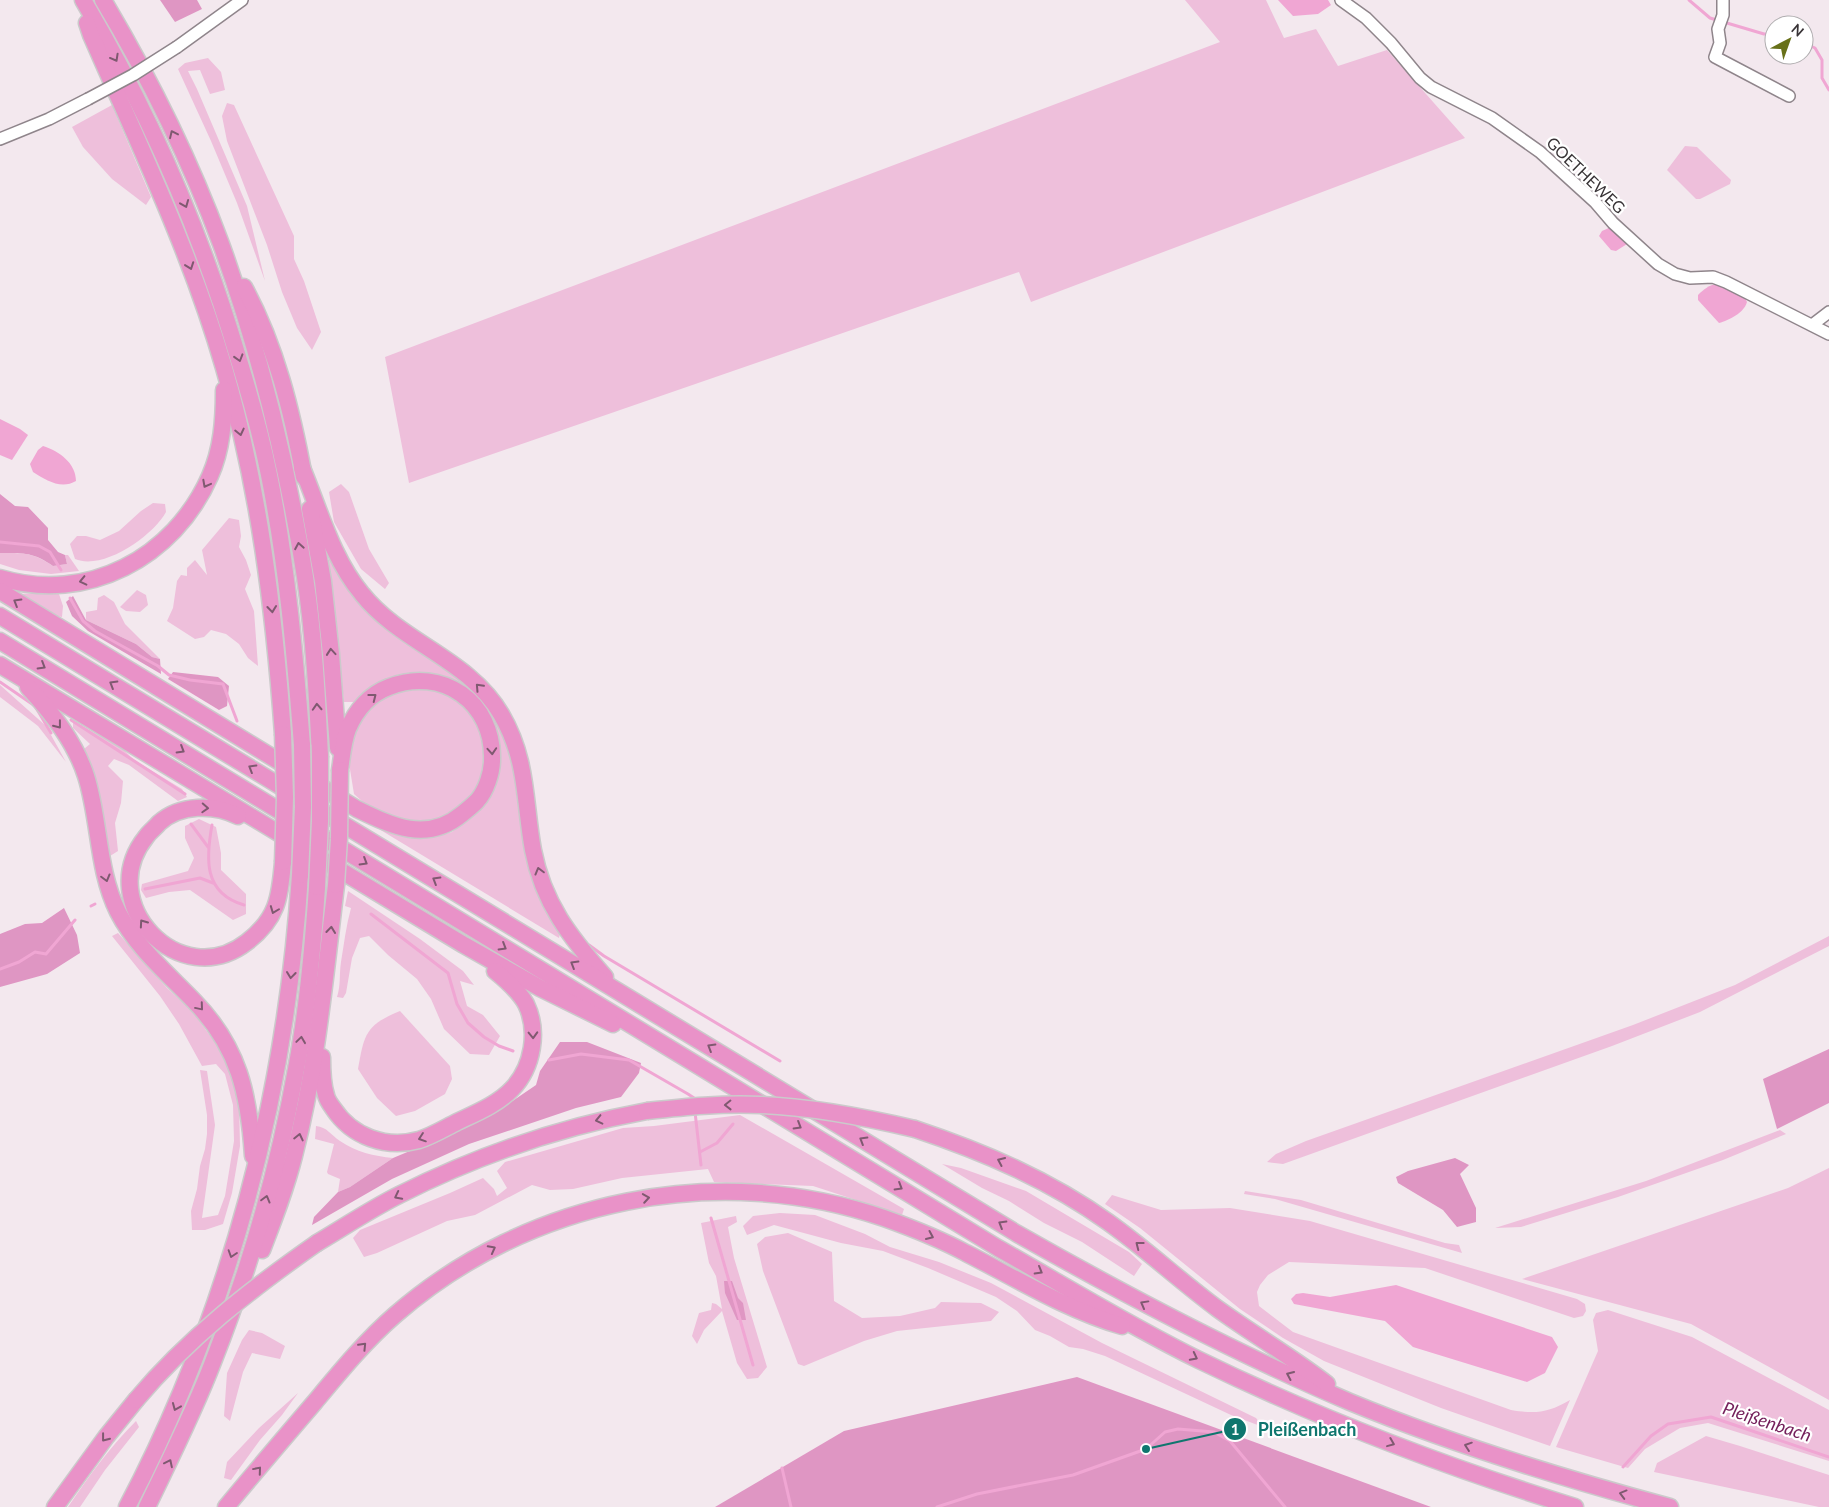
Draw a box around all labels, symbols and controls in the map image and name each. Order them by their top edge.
north arrow [1764,15,1814,65]
text: N [1788,20,1808,40]
one-way arrow [109,52,119,61]
one-way arrow [169,130,180,139]
street label: GOETHEWEG [1543,132,1630,217]
one-way arrow [179,199,189,208]
one-way arrow [184,261,194,270]
one-way arrow [233,353,243,361]
one-way arrow [234,428,245,437]
one-way arrow [202,479,212,488]
one-way arrow [294,542,305,550]
one-way arrow [79,575,88,586]
one-way arrow [14,598,23,608]
one-way arrow [266,606,277,614]
one-way arrow [326,648,337,656]
one-way arrow [36,659,45,669]
one-way arrow [109,680,118,690]
one-way arrow [476,683,485,692]
one-way arrow [367,693,376,702]
one-way arrow [312,703,323,711]
one-way arrow [53,719,61,728]
one-way arrow [175,744,184,754]
one-way arrow [486,747,497,755]
one-way arrow [248,765,257,775]
one-way arrow [202,803,210,814]
one-way arrow [359,856,368,866]
one-way arrow [534,866,545,875]
one-way arrow [100,873,111,882]
one-way arrow [432,876,441,886]
one-way arrow [270,905,280,914]
one-way arrow [140,919,149,929]
one-way arrow [325,925,336,933]
one-way arrow [497,940,506,950]
one-way arrow [571,961,580,971]
one-way arrow [286,972,297,980]
one-way arrow [194,1002,203,1011]
one-way arrow [527,1032,538,1040]
one-way arrow [295,1036,305,1045]
one-way arrow [707,1044,716,1054]
one-way arrow [724,1100,732,1110]
one-way arrow [595,1114,604,1125]
one-way arrow [792,1119,801,1129]
one-way arrow [293,1132,304,1141]
one-way arrow [418,1132,426,1142]
one-way arrow [860,1137,869,1147]
one-way arrow [997,1156,1006,1167]
one-way arrow [894,1181,903,1191]
one-way arrow [395,1190,404,1200]
one-way arrow [641,1193,650,1203]
one-way arrow [261,1196,271,1204]
one-way arrow [999,1221,1008,1231]
one-way arrow [925,1230,934,1241]
one-way arrow [1136,1243,1145,1251]
one-way arrow [487,1245,496,1255]
one-way arrow [227,1249,237,1258]
one-way arrow [1033,1265,1042,1275]
one-way arrow [1140,1300,1149,1310]
one-way arrow [358,1343,367,1352]
one-way arrow [1188,1351,1197,1361]
one-way arrow [1286,1370,1295,1381]
water label: Pleißenbach [1720,1396,1814,1446]
one-way arrow [171,1402,182,1411]
callout: Pleißenbach [1223,1413,1366,1446]
text: Pleißenbach [1258,1418,1356,1440]
text: 1 [1231,1420,1239,1438]
one-way arrow [103,1432,111,1441]
one-way arrow [1386,1437,1394,1447]
one-way arrow [1464,1442,1473,1452]
one-way arrow [162,1459,173,1468]
one-way arrow [252,1466,261,1475]
one-way arrow [1620,1490,1628,1500]

